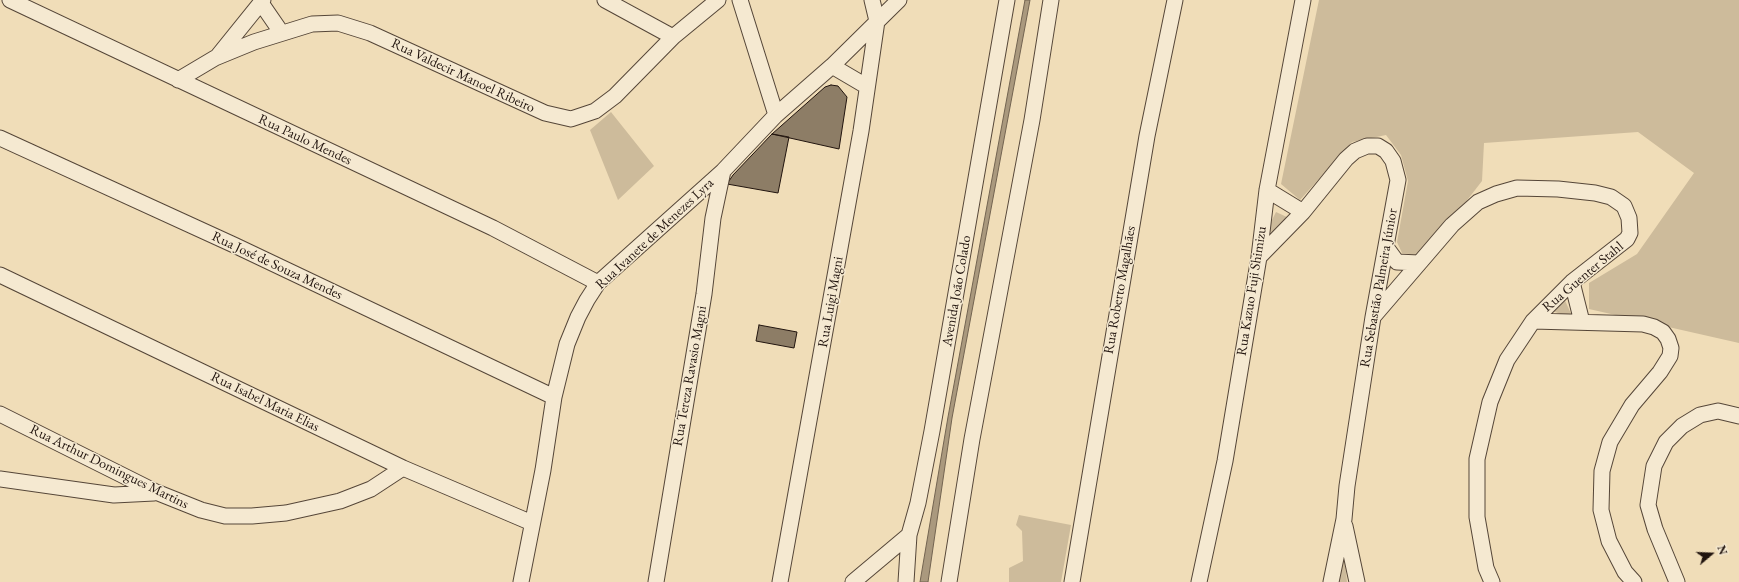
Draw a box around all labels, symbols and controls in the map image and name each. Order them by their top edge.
street label: Rua Valdecir Manoel Ribeiro [388,35,538,117]
street label: Rua Paulo Mendes [256,111,354,169]
street label: Rua Ivanete de Menezes Lyra [592,175,718,293]
street label: Rua Sebastião Palmeira Júnior [1357,207,1401,369]
street label: Rua Roberto Magalhães [1100,225,1140,355]
street label: Rua Kazuo Fuji Shimizu [1233,225,1271,357]
street label: Rua José de Souza Mendes [209,228,345,304]
street label: Avenida João Colado [939,234,975,348]
street label: Rua Guenter Stahl [1539,238,1627,316]
street label: Rua Luigi Magni [815,255,847,349]
street label: Rua Tereza Ravasio Magni [669,305,711,447]
street label: Rua Isabel Maria Elias [208,368,322,436]
street label: Rua Arthur Domingues Martins [27,421,191,513]
north arrow [1691,534,1731,574]
text: N [1714,544,1730,557]

